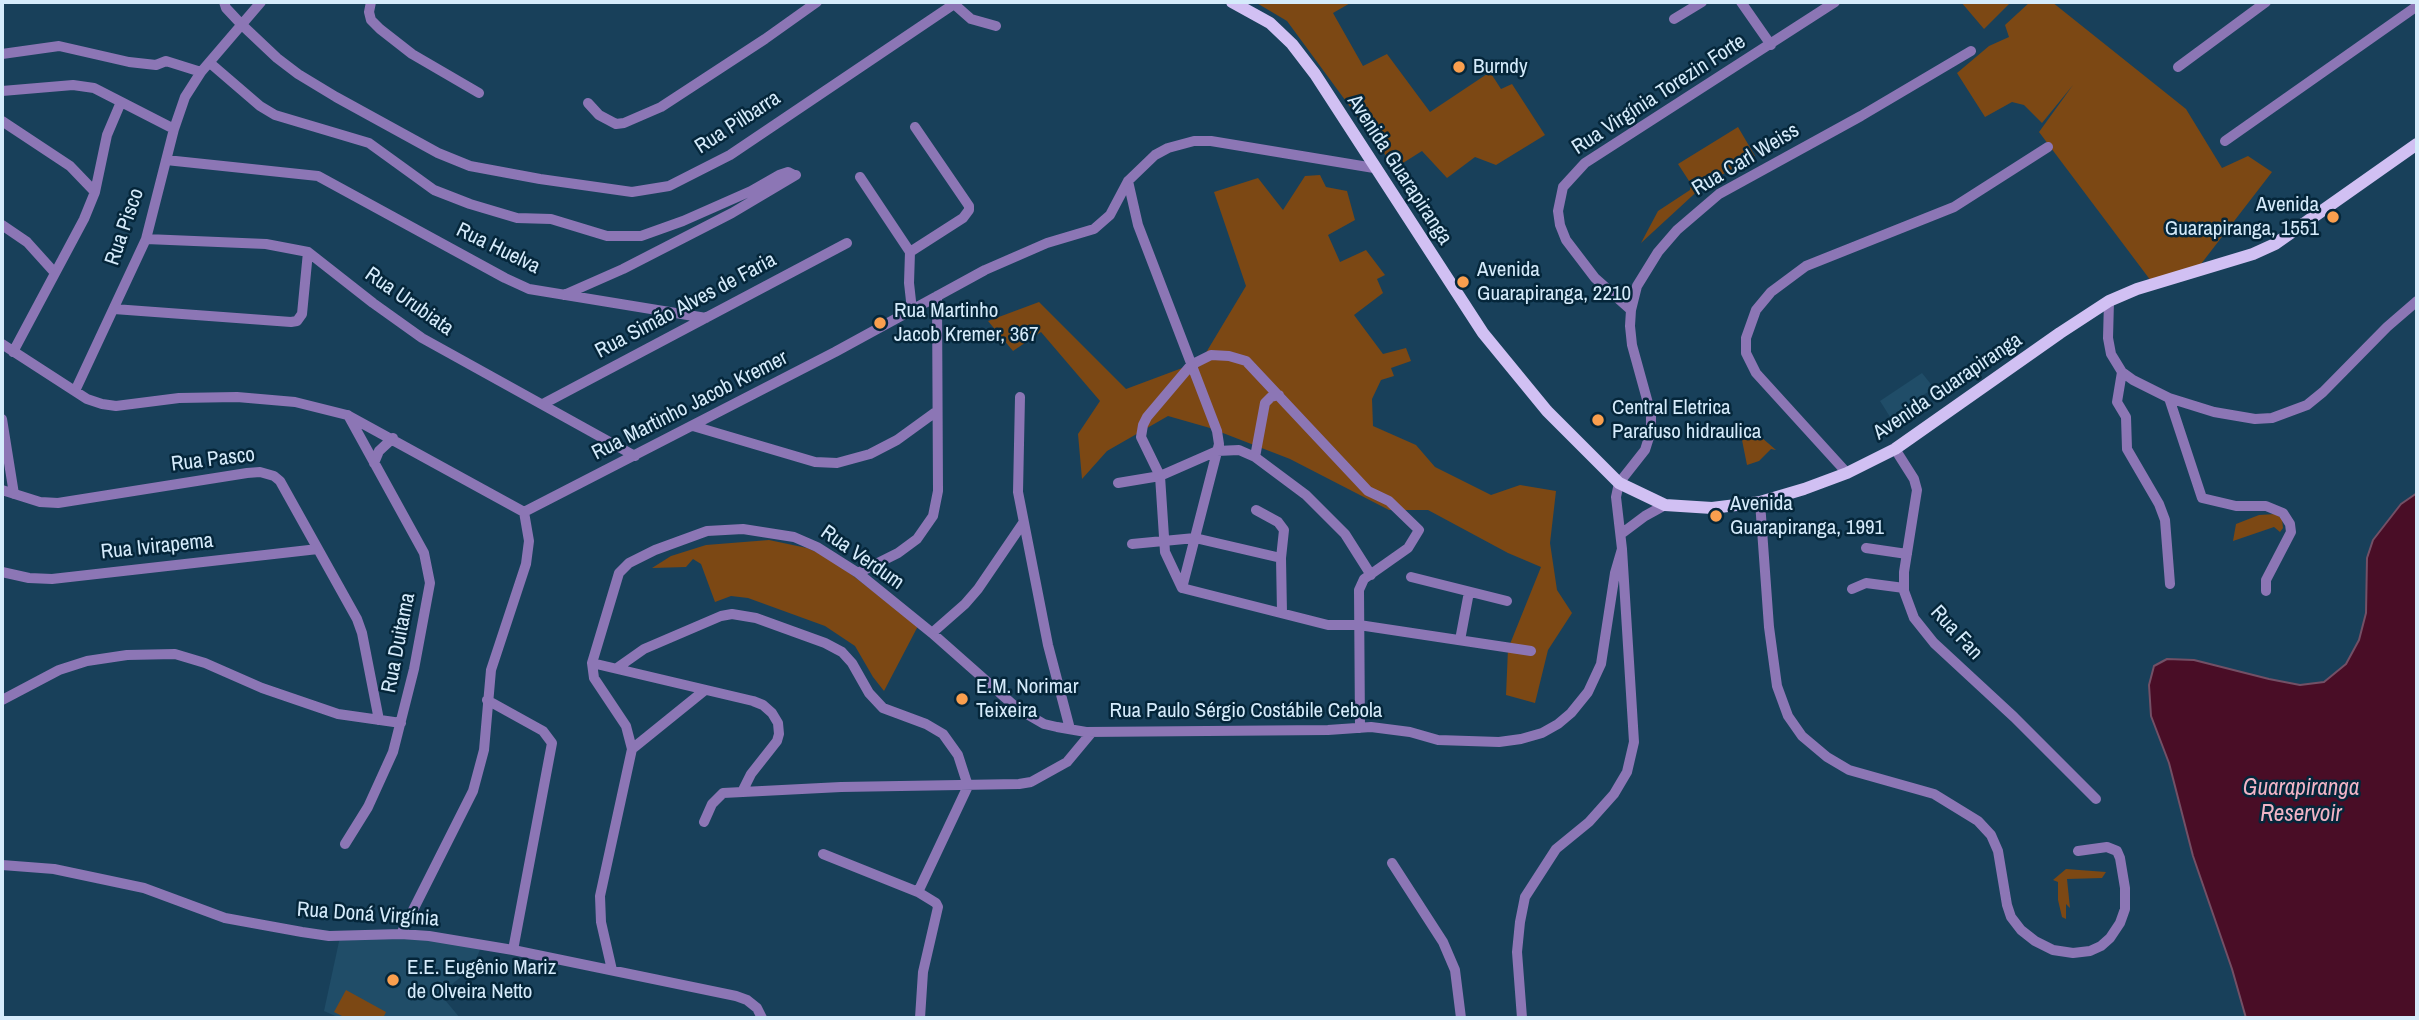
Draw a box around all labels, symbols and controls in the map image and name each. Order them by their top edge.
street label: Rua Virgínia Torezin Forte [1568,29,1750,161]
place label: Burndy [1473,54,1528,80]
marker: Burndy [1451,59,1467,75]
street label: Rua Pilbarra [691,86,785,160]
street label: Avenida Guarapiranga [1341,90,1457,250]
street label: Rua Carl Weiss [1688,118,1804,202]
street label: Rua Pisco [100,185,150,269]
place label: Avenida Guarapiranga, 1551 [2165,192,2319,242]
marker: Avenida Guarapiranga, 1551 [2325,209,2341,225]
street label: Rua Huelva [452,218,544,280]
street label: Rua Simão Alves de Faria [591,248,781,364]
place label: Avenida Guarapiranga, 2210 [1477,257,1631,307]
street label: Rua Urubiata [360,262,458,342]
marker: Avenida Guarapiranga, 2210 [1455,274,1471,290]
place label: Rua Martinho Jacob Kremer, 367 [894,298,1039,348]
marker: Rua Martinho Jacob Kremer, 367 [872,315,888,331]
street label: Avenida Guarapiranga [1869,328,2027,446]
street label: Rua Martinho Jacob Kremer [588,346,792,466]
place label: Central Eletrica Parafuso hidraulica [1612,395,1761,445]
marker: Central Eletrica Parafuso hidraulica [1590,412,1606,428]
street label: Rua Pasco [170,442,256,478]
place label: Avenida Guarapiranga, 1991 [1730,491,1884,541]
marker: Avenida Guarapiranga, 1991 [1708,508,1724,524]
street label: Rua Verdum [816,520,908,596]
street label: Rua Ivirapema [100,529,214,565]
street label: Rua Duitama [377,591,421,695]
street label: Rua Fan [1925,601,1987,665]
place label: E.M. Norimar Teixeira [976,674,1078,724]
marker: E.M. Norimar Teixeira [954,691,970,707]
street label: Rua Paulo Sérgio Costábile Cebola [1110,698,1382,724]
water label: Guarapiranga Reservoir [2243,775,2359,829]
street label: Rua Doná Virgínia [296,897,440,933]
place label: E.E. Eugênio Mariz de Olveira Netto [407,955,556,1005]
marker: E.E. Eugênio Mariz de Olveira Netto [385,972,401,988]

